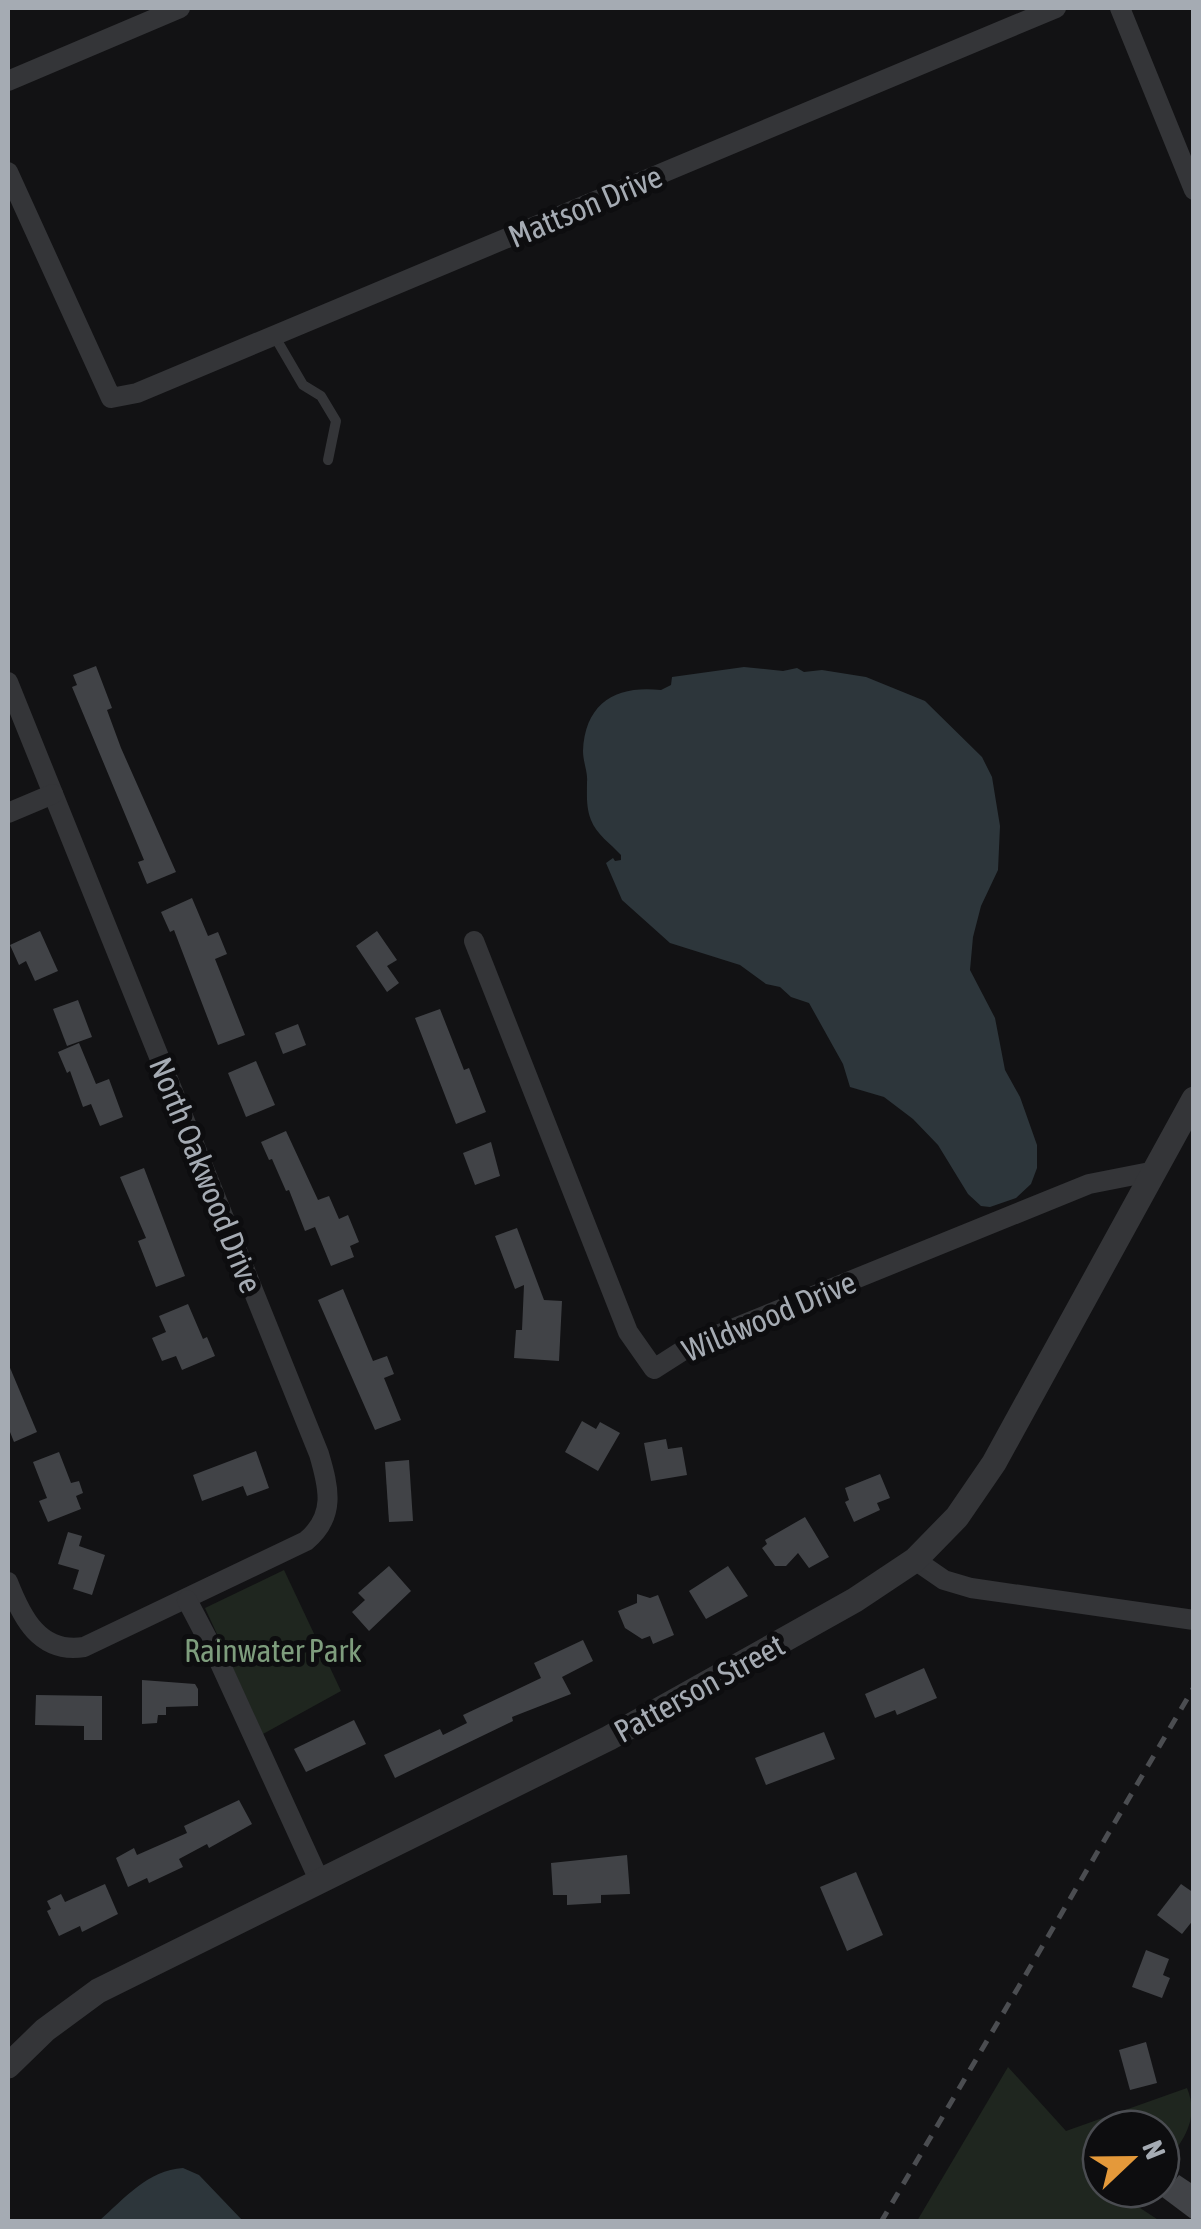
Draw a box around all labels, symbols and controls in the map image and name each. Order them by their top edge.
street label: Mattson Drive [503,157,667,255]
street label: North Oakwood Drive [142,1052,270,1298]
street label: Wildwood Drive [677,1263,861,1369]
street label: Patterson Street [608,1626,790,1750]
park label: Rainwater Park [184,1632,362,1669]
north arrow [1081,2109,1181,2209]
text: N [1136,2136,1172,2163]

